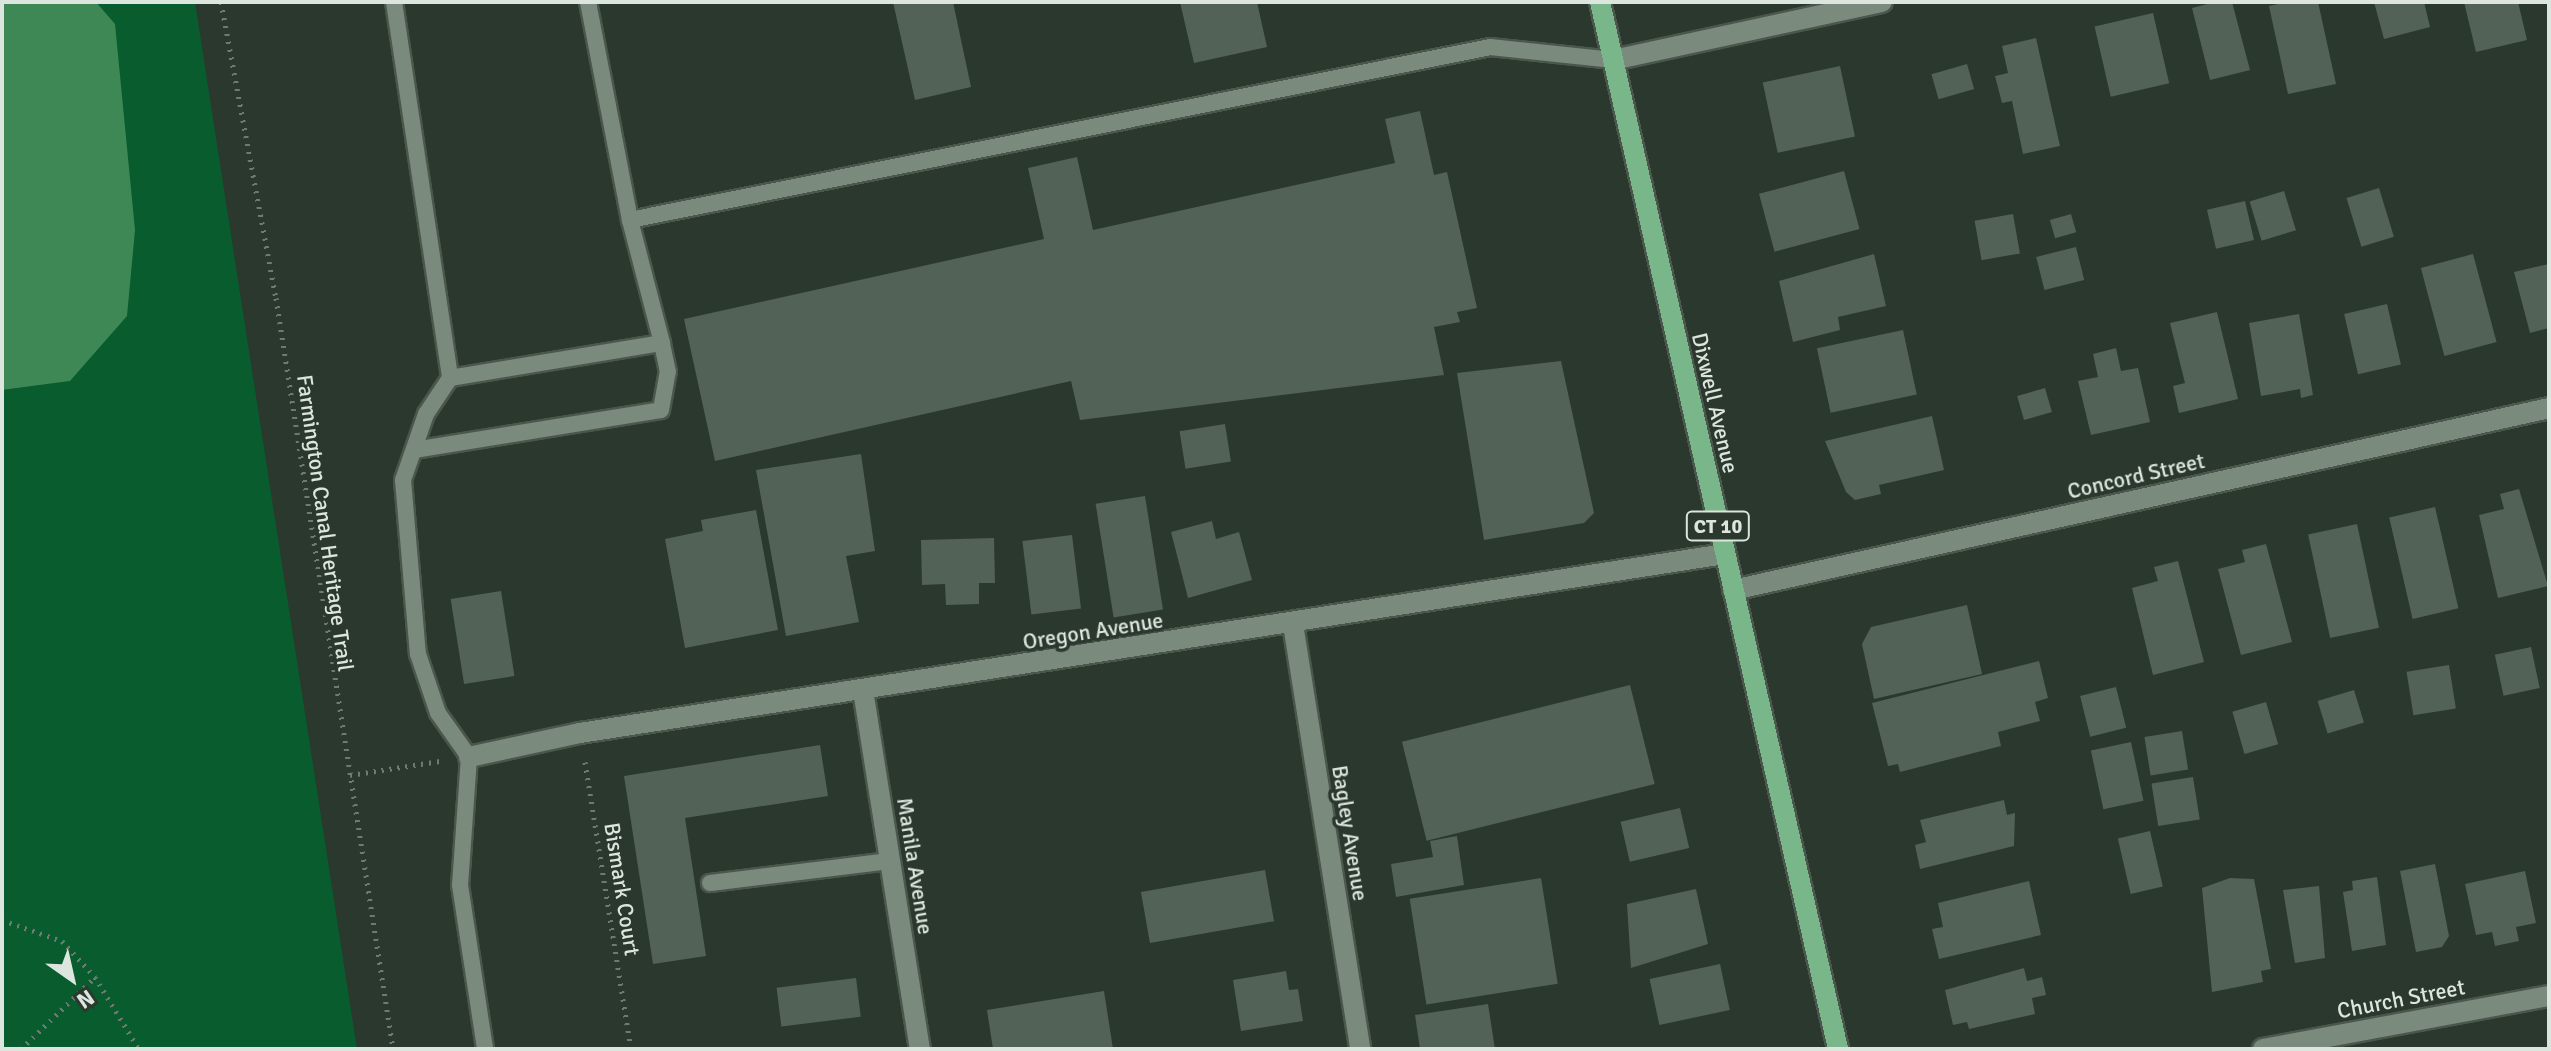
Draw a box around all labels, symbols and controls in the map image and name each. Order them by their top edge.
street label: Dixwell Avenue [1686,330,1744,476]
street label: Farmington Canal Heritage Trail [291,373,359,673]
street label: Concord Street [2065,447,2207,505]
road number: CT 10 [1684,510,1752,542]
street label: Oregon Avenue [1021,607,1165,655]
street label: Bagley Avenue [1326,763,1374,903]
street label: Manila Avenue [891,796,939,936]
street label: Bismark Court [598,821,646,957]
north arrow [32,939,112,1019]
street label: Church Street [2335,974,2467,1024]
text: N [72,984,100,1015]

